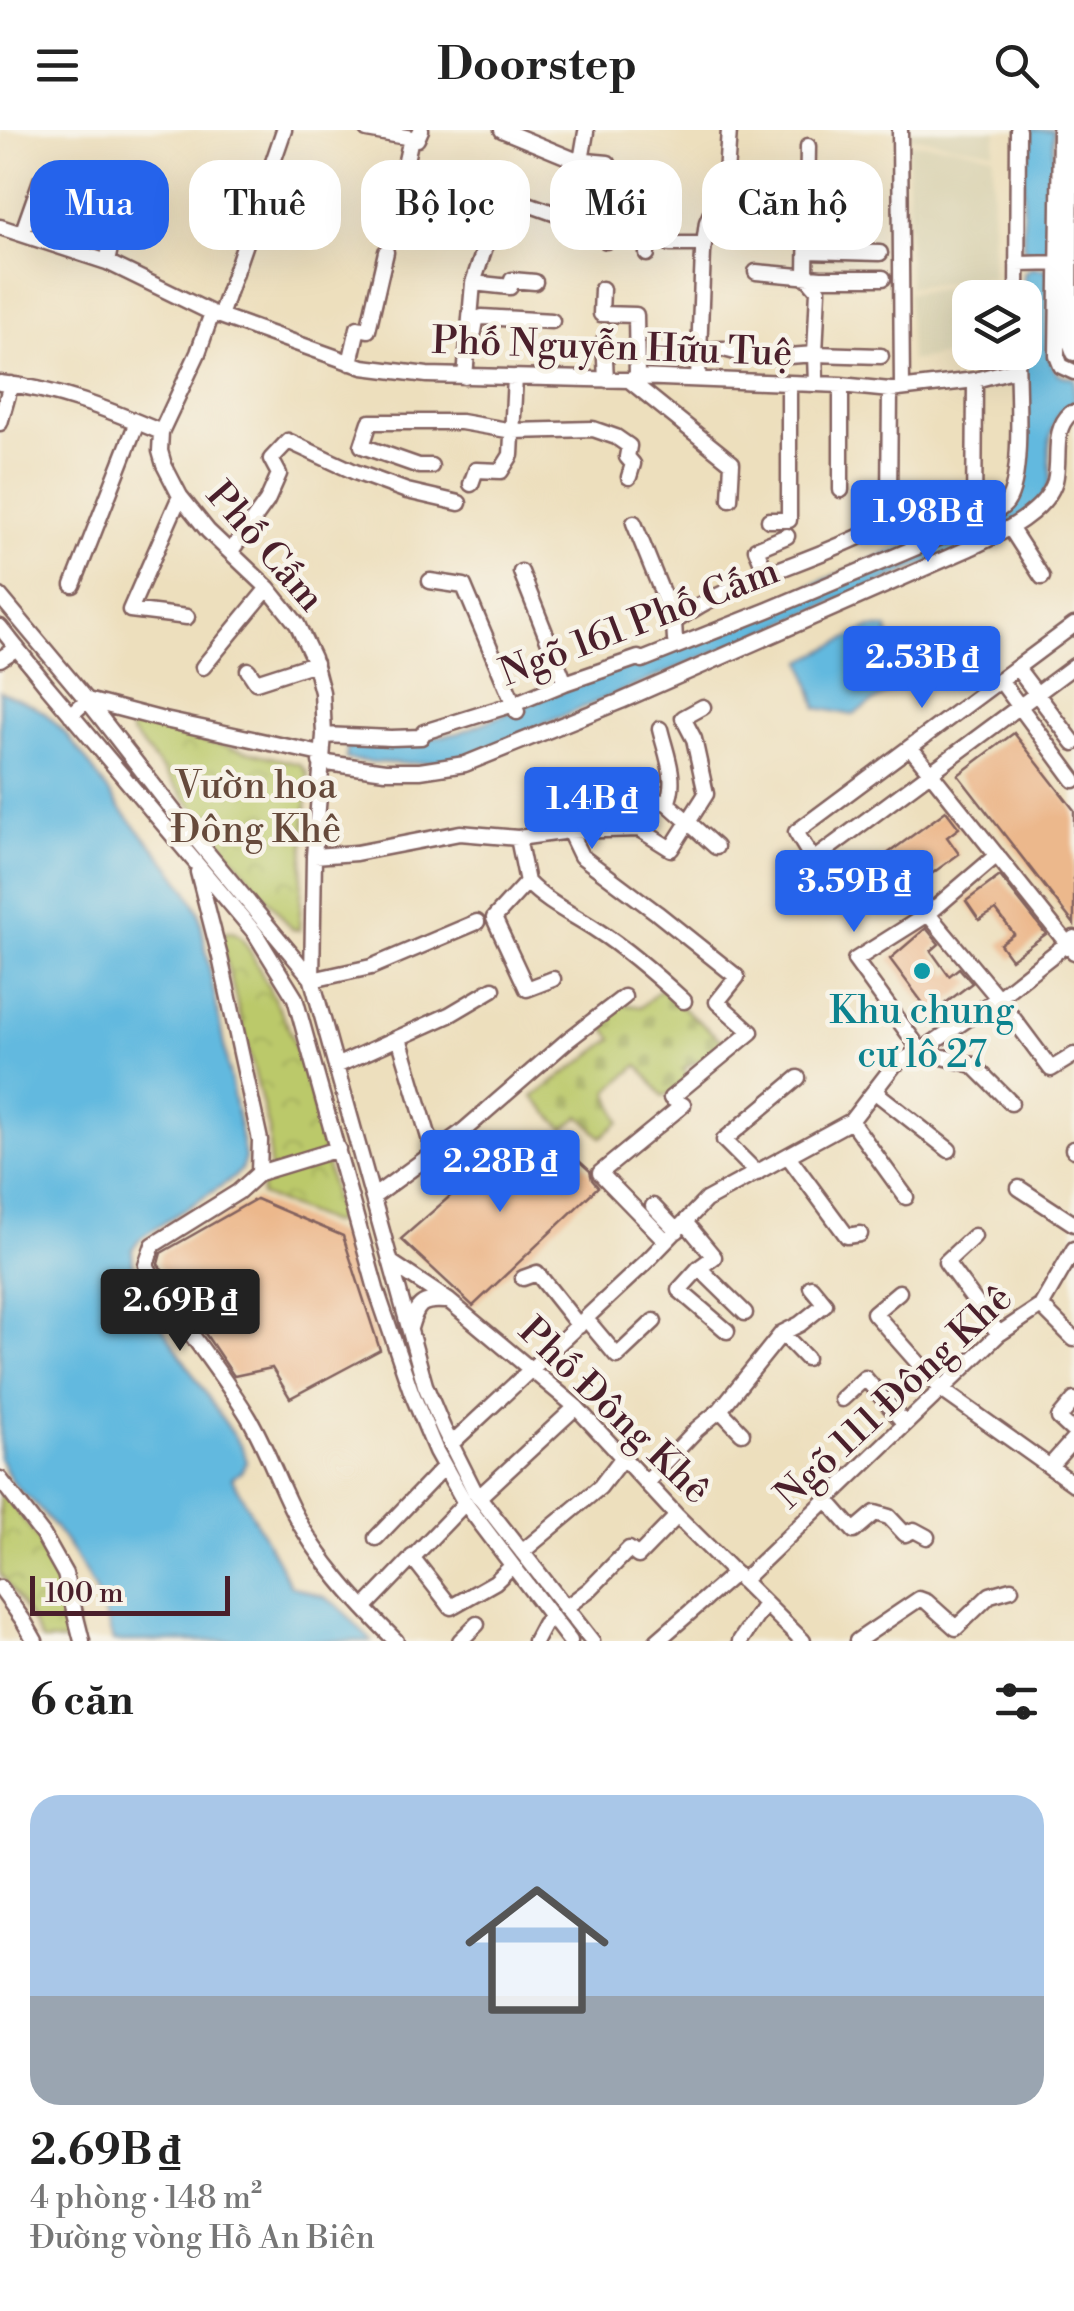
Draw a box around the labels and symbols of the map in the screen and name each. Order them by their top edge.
street label: Phố Nguyễn Hữu Tuệ [431,318,793,377]
street label: Phố Cấm [196,473,334,621]
pin: 1.98B ₫ [836,480,1020,565]
street label: Ngõ 161 Phố Cấm [494,548,786,697]
pin: 2.53B ₫ [830,626,1014,711]
park label: Vườn hoa Đông Khê [171,763,341,854]
pin: 1.4B ₫ [511,767,673,852]
pin: 3.59B ₫ [762,850,946,935]
marker: Khu chung cư lô 27 [911,960,933,982]
place label: Khu chung cư lô 27 [829,988,1015,1079]
pin: 2.28B ₫ [408,1130,592,1215]
pin: 2.69B ₫ [88,1269,272,1354]
street label: Ngõ 111 Đông Khê [766,1275,1022,1519]
street label: Phố Đông Khê [508,1308,720,1514]
scale bar [30,1571,230,1616]

